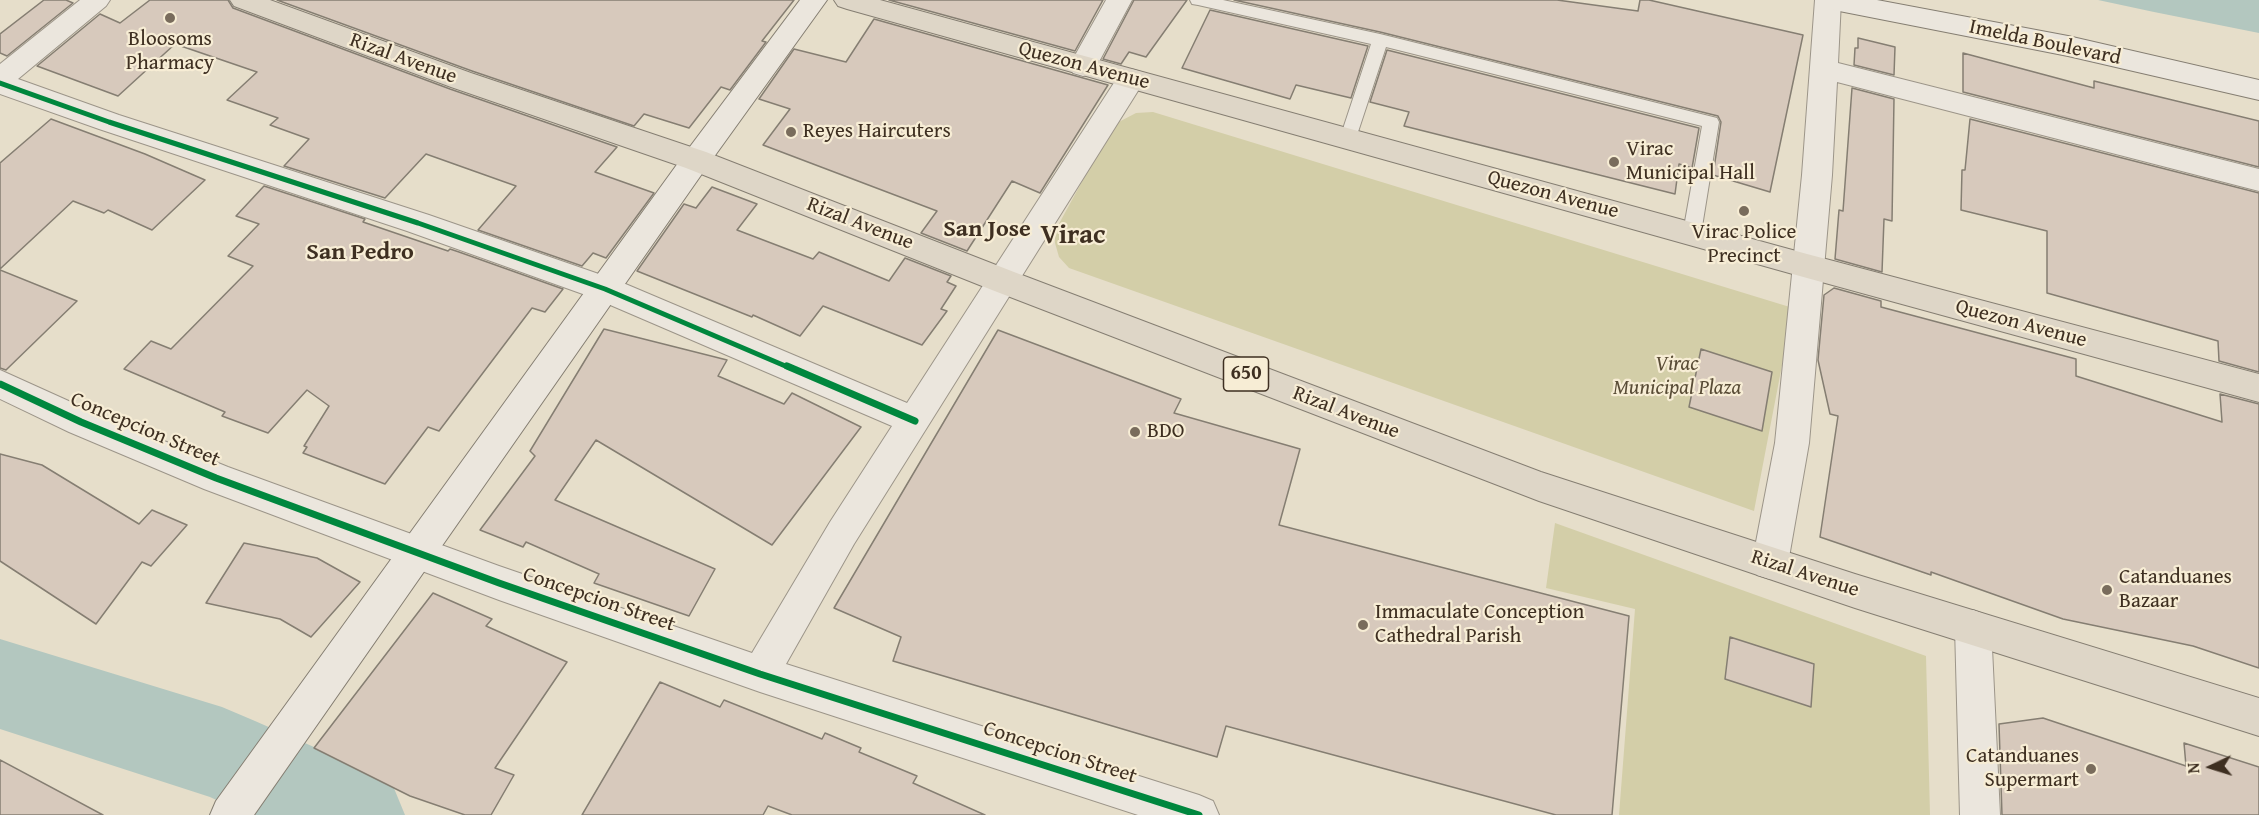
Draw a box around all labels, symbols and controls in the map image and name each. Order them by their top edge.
marker: Bloosoms Pharmacy [163,11,177,25]
street label: Imelda Boulevard [1967,15,2123,71]
place label: Bloosoms Pharmacy [126,27,214,77]
street label: Rizal Avenue [346,28,460,90]
street label: Quezon Avenue [1016,36,1152,96]
place label: Reyes Haircuters [803,119,951,145]
marker: Reyes Haircuters [784,125,798,139]
place label: Virac Municipal Hall [1626,137,1755,187]
marker: Virac Municipal Hall [1607,155,1621,169]
street label: Quezon Avenue [1485,165,1621,225]
street label: Rizal Avenue [803,192,917,256]
marker: Virac Police Precinct [1737,204,1751,218]
district label: San Jose [943,216,1031,244]
district label: Virac [1041,220,1105,252]
place label: Virac Police Precinct [1692,220,1796,270]
district label: San Pedro [306,239,414,267]
street label: Quezon Avenue [1953,294,2089,354]
park label: Virac Municipal Plaza [1613,352,1741,402]
road number: 650 [1224,357,1268,391]
street label: Rizal Avenue [1289,381,1403,445]
street label: Concepcion Street [66,387,224,473]
place label: BDO [1147,419,1184,445]
marker: BDO [1128,425,1142,439]
street label: Rizal Avenue [1748,545,1862,603]
street label: Concepcion Street [519,562,679,638]
place label: Catanduanes Bazaar [2119,565,2232,615]
marker: Catanduanes Bazaar [2100,583,2114,597]
place label: Immaculate Conception Cathedral Parish [1375,600,1584,650]
marker: Immaculate Conception Cathedral Parish [1356,618,1370,632]
street label: Concepcion Street [980,716,1140,790]
north arrow [2181,737,2241,797]
place label: Catanduanes Supermart [1966,744,2079,794]
marker: Catanduanes Supermart [2084,762,2098,776]
text: N [2181,762,2205,774]

